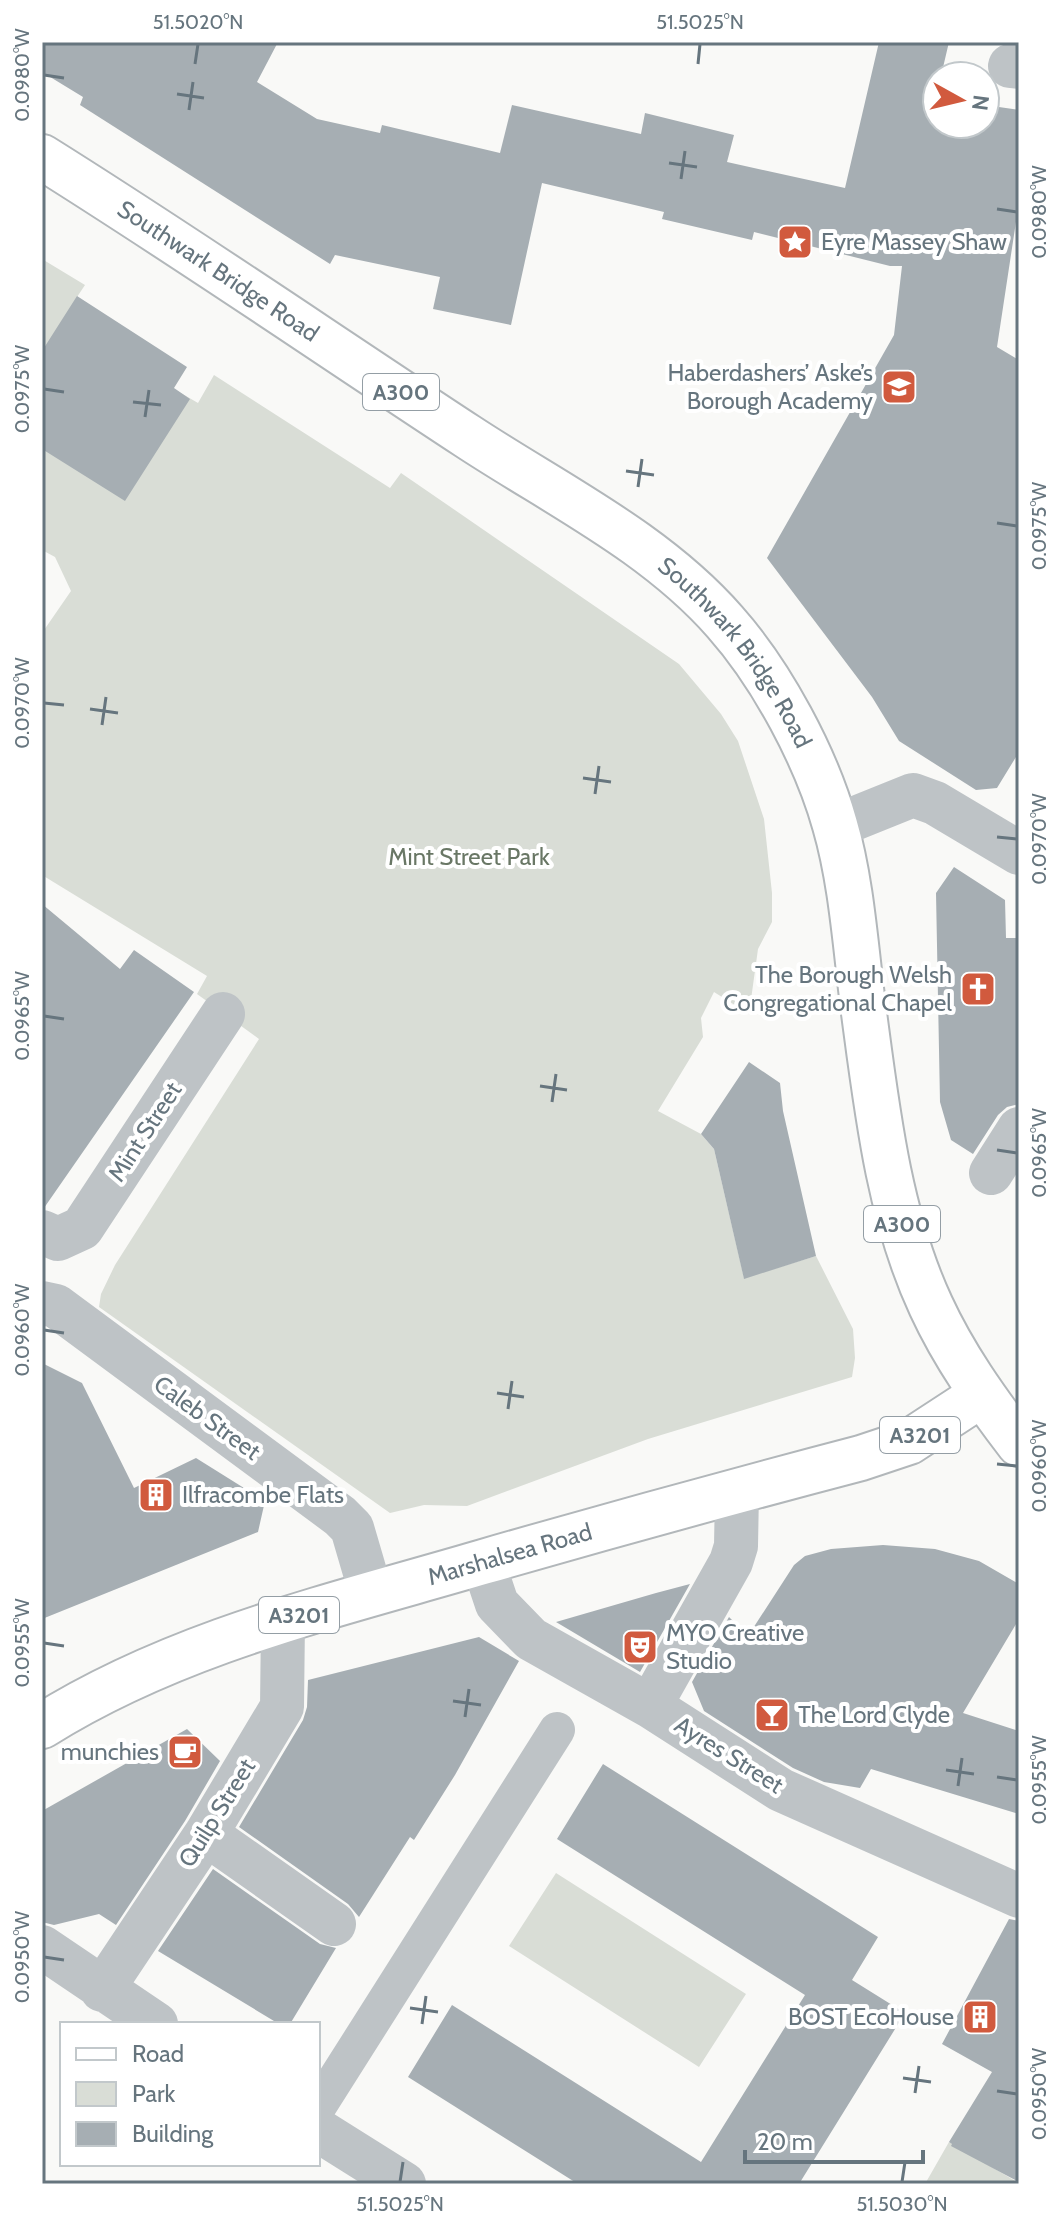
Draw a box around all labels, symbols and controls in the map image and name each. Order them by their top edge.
text: 51.5020°N [153,10,243,34]
text: 51.5025°N [656,10,744,34]
text: 0.0980°W [10,28,34,122]
north arrow [921,60,1001,140]
text: N [966,93,995,112]
text: 0.0980°W [1027,165,1051,259]
street label: Southwark Bridge Road [112,194,325,348]
place icon: Eyre Massey Shaw [776,223,814,261]
place label: Eyre Massey Shaw [821,227,1008,256]
text: 0.0975°W [10,345,34,433]
place label: Haberdashers’ Aske’s Borough Academy [668,358,873,415]
school or university icon: Haberdashers’ Aske’s Borough Academy [880,368,918,406]
road number: A300 [363,374,439,410]
text: 0.0975°W [1027,482,1051,570]
street label: Southwark Bridge Road [653,551,818,752]
text: 0.0970°W [10,657,34,749]
text: 0.0970°W [1027,793,1051,885]
park label: Mint Street Park [388,842,550,871]
place label: The Borough Welsh Congregational Chapel [723,960,952,1017]
church icon: The Borough Welsh Congregational Chapel [959,970,997,1008]
text: 0.0965°W [10,971,34,1061]
street label: Mint Street [102,1077,187,1187]
text: 0.0965°W [1027,1108,1051,1198]
road number: A300 [864,1206,940,1242]
text: 0.0960°W [10,1284,34,1376]
street label: Caleb Street [148,1369,266,1466]
road number: A3201 [880,1417,960,1453]
text: 0.0960°W [1027,1420,1051,1512]
building icon: Ilfracombe Flats [137,1476,175,1514]
place label: Ilfracombe Flats [182,1480,344,1509]
street label: Marshalsea Road [424,1517,595,1591]
road number: A3201 [259,1597,339,1633]
text: 0.0955°W [10,1598,34,1688]
place label: MYO Creative Studio [666,1618,804,1675]
theatre icon: MYO Creative Studio [621,1628,659,1666]
bar icon: The Lord Clyde [753,1696,791,1734]
place label: The Lord Clyde [798,1700,950,1729]
street label: Ayres Street [670,1710,789,1799]
cafe icon: munchies [166,1733,204,1771]
text: 0.0955°W [1027,1735,1051,1825]
place label: munchies [61,1737,159,1766]
street label: Quilp Street [172,1753,261,1872]
text: 0.0950°W [10,1911,34,2003]
building icon: BOST EcoHouse [961,1998,999,2036]
place label: BOST EcoHouse [788,2002,954,2031]
legend [60,2022,320,2166]
text: Road [132,2039,184,2068]
text: 0.0950°W [1027,2048,1051,2140]
text: Park [132,2079,175,2108]
scale bar [745,2114,923,2164]
text: Building [132,2119,214,2148]
text: 20 m [757,2127,813,2156]
text: 51.5025°N [356,2192,444,2216]
text: 51.5030°N [857,2192,947,2216]

